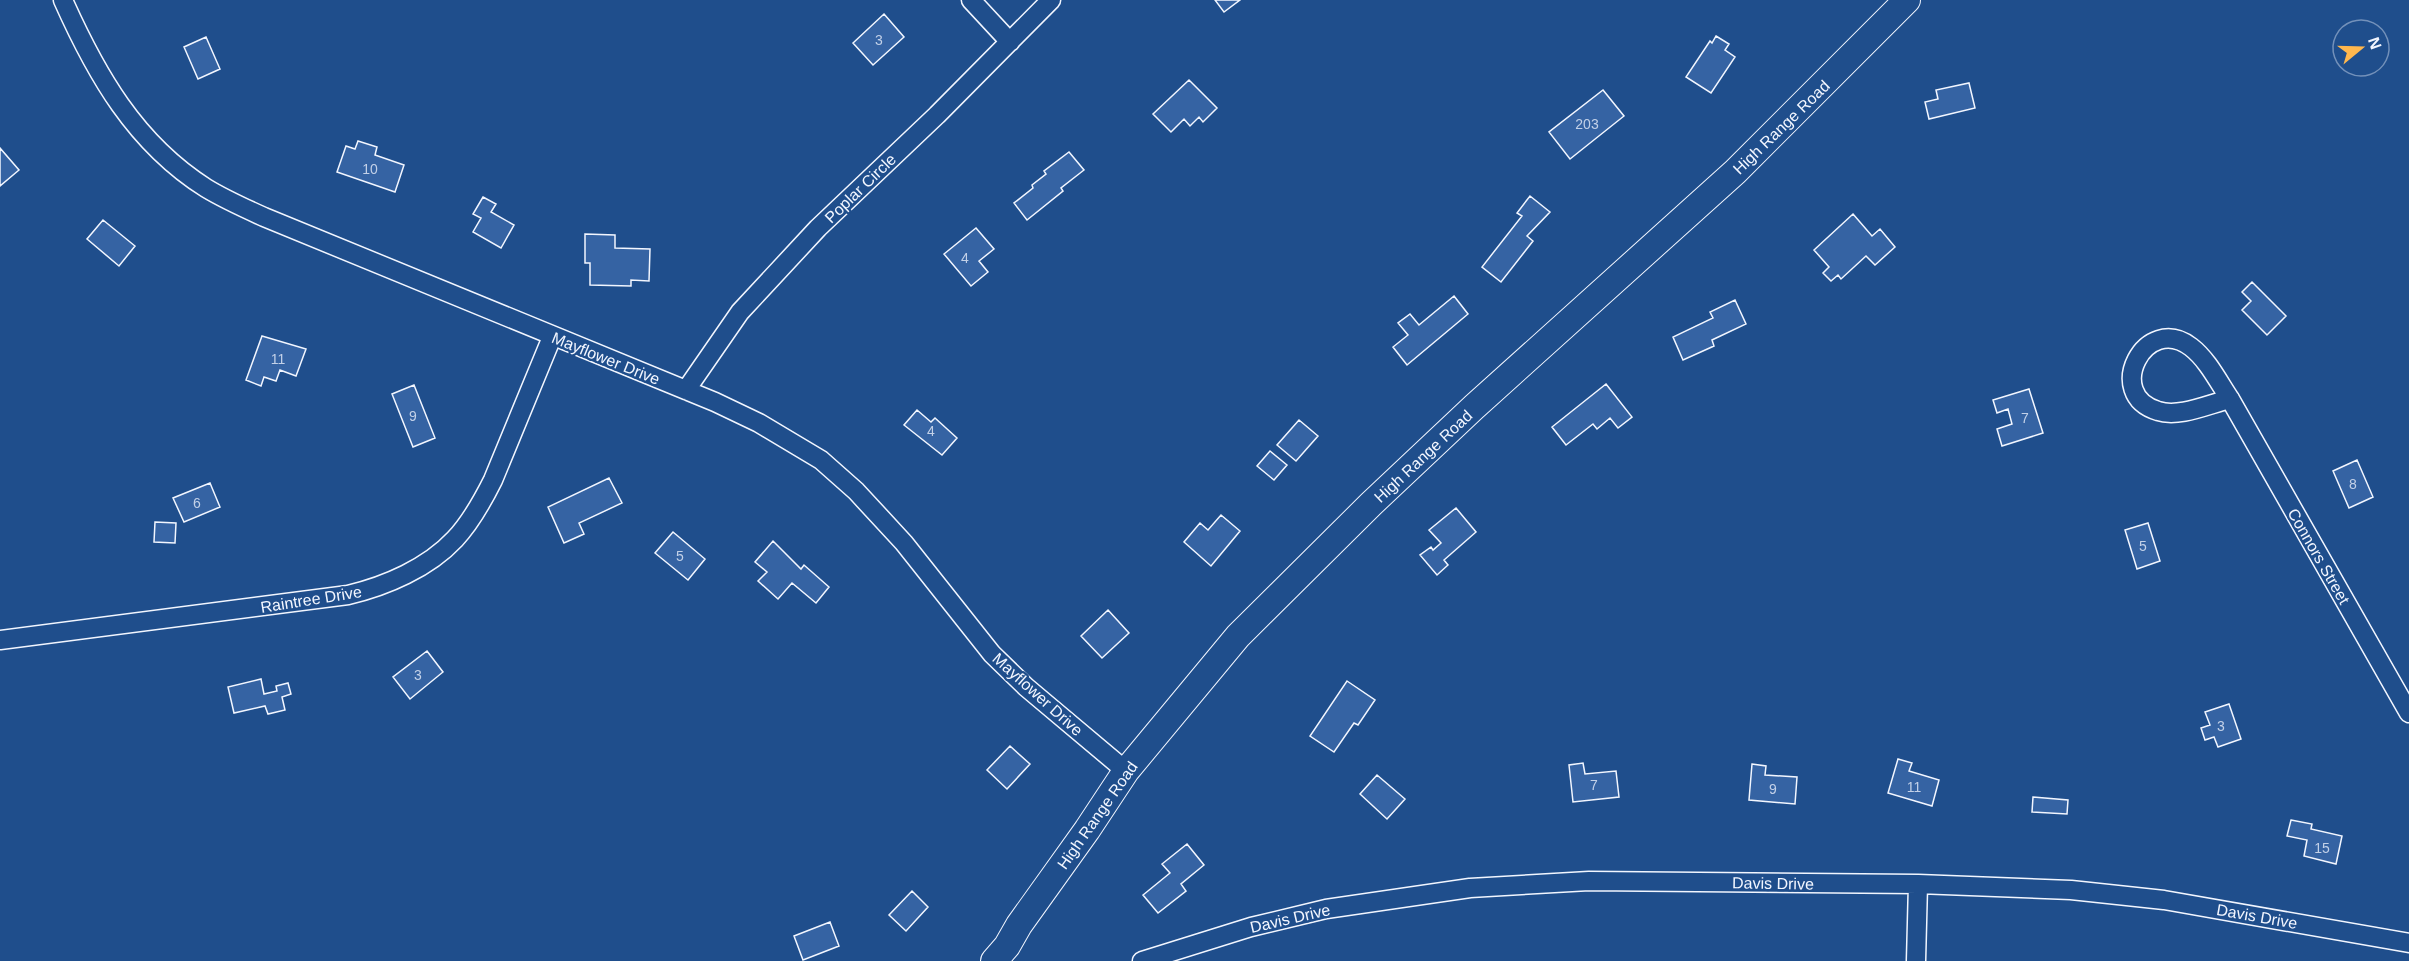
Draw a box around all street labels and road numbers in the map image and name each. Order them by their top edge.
street label: High Range Road [1730,77,1833,178]
street label: Poplar Circle [821,150,899,226]
street label: Mayflower Drive [549,329,662,388]
street label: High Range Road [1371,407,1476,506]
street label: Connors Street [2284,505,2353,608]
street label: Raintree Drive [259,583,363,616]
street label: Mayflower Drive [989,650,1086,739]
street label: High Range Road [1054,758,1141,872]
street label: Davis Drive [1732,874,1814,893]
street label: Davis Drive [1248,901,1332,936]
street label: Davis Drive [2215,901,2299,932]

